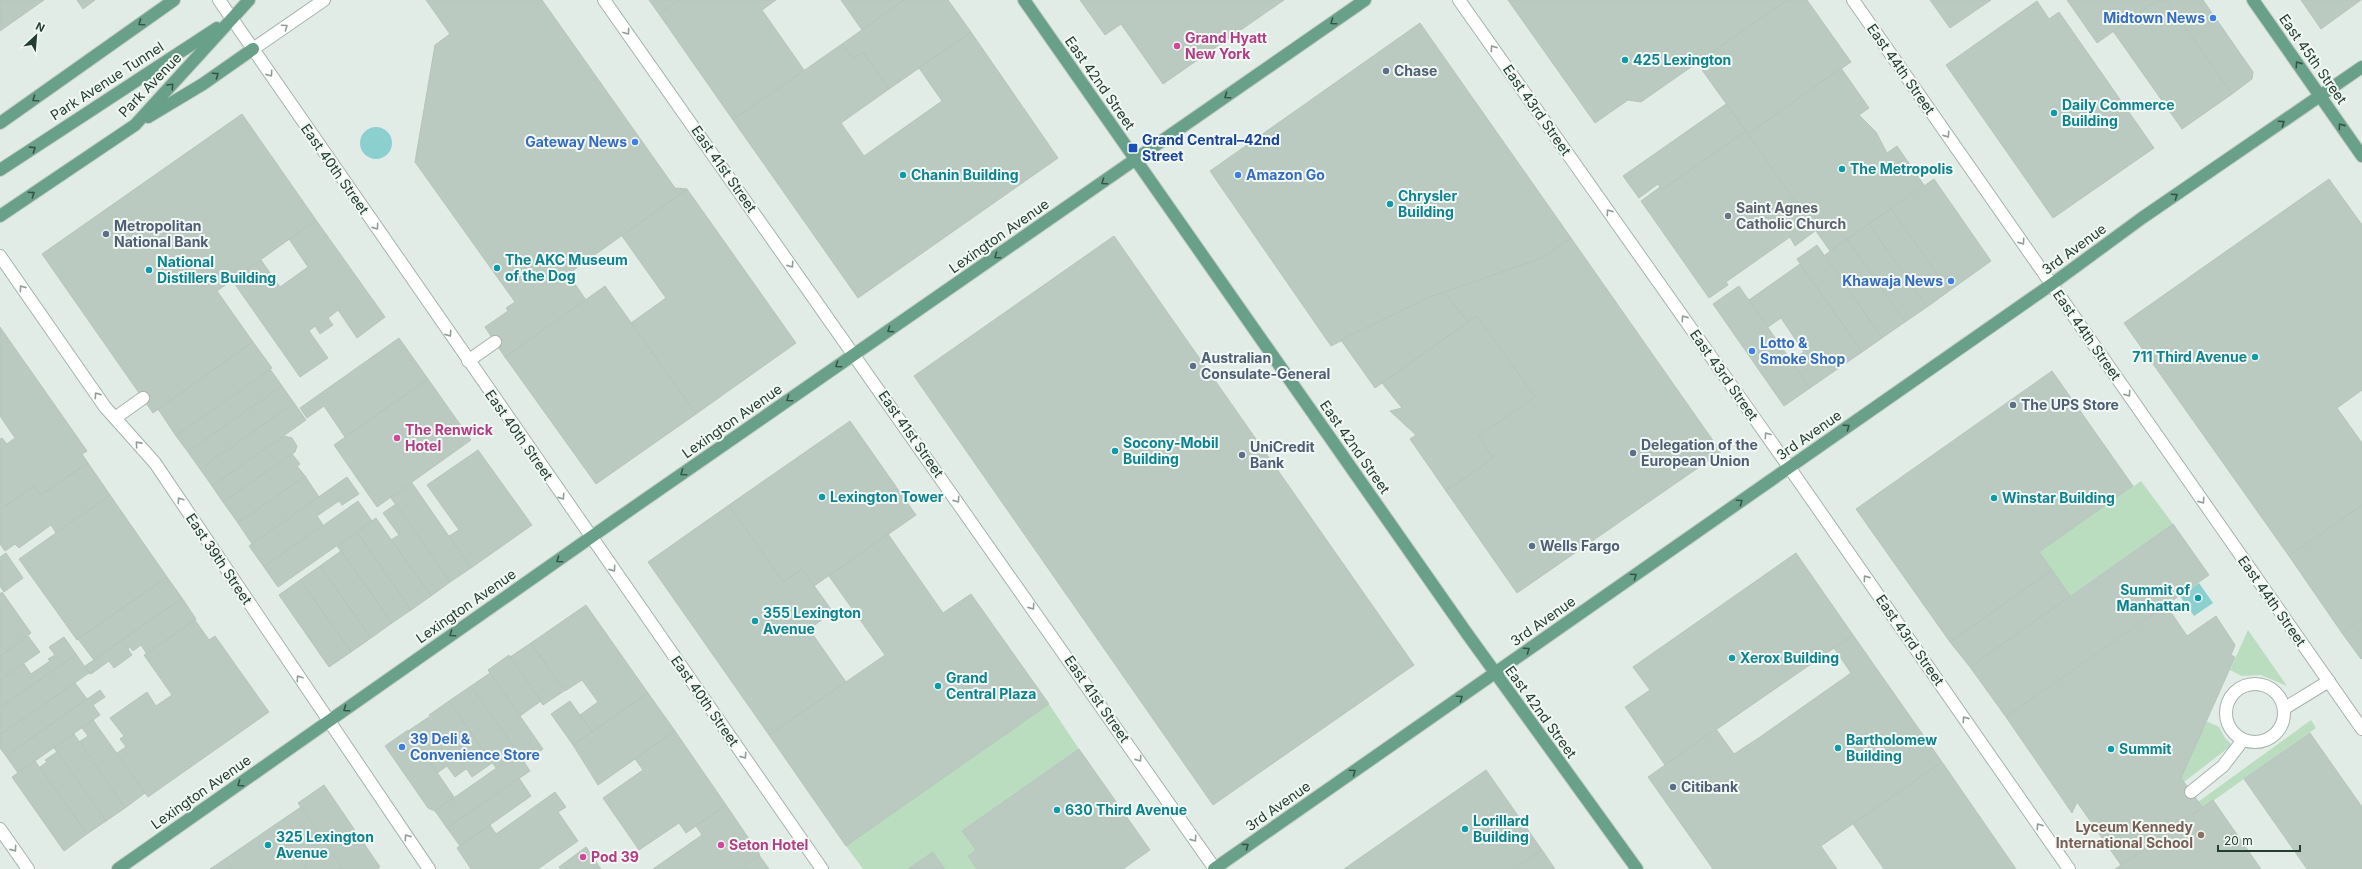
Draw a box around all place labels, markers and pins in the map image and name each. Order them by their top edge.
place label: Midtown News [2103,9,2205,26]
marker: Midtown News [2208,13,2218,23]
place label: Grand Hyatt New York [1185,29,1267,62]
marker: Grand Hyatt New York [1172,41,1182,51]
place label: 425 Lexington [1633,51,1731,68]
marker: 425 Lexington [1620,55,1630,65]
place label: Chase [1394,62,1437,79]
marker: Chase [1381,66,1391,76]
place label: Daily Commerce Building [2062,96,2175,129]
marker: Daily Commerce Building [2049,108,2059,118]
place label: Grand Central–42nd Street [1142,131,1280,164]
place label: Gateway News [525,133,627,150]
marker: Gateway News [630,137,640,147]
marker: Grand Central–42nd Street [1127,142,1139,154]
place label: The Metropolis [1850,160,1953,177]
marker: The Metropolis [1837,164,1847,174]
place label: Chanin Building [911,166,1019,183]
place label: Amazon Go [1246,166,1325,183]
marker: Chanin Building [898,170,908,180]
marker: Amazon Go [1233,170,1243,180]
place label: Chrysler Building [1398,187,1457,220]
marker: Chrysler Building [1385,199,1395,209]
place label: Saint Agnes Catholic Church [1736,199,1846,232]
marker: Saint Agnes Catholic Church [1723,211,1733,221]
place label: Metropolitan National Bank [114,217,209,250]
marker: Metropolitan National Bank [101,229,111,239]
place label: The AKC Museum of the Dog [505,251,628,284]
place label: National Distillers Building [157,253,276,286]
marker: The AKC Museum of the Dog [492,263,502,273]
marker: National Distillers Building [144,265,154,275]
place label: Khawaja News [1842,272,1943,289]
marker: Khawaja News [1946,276,1956,286]
place label: Lotto & Smoke Shop [1760,334,1845,367]
marker: Lotto & Smoke Shop [1747,346,1757,356]
place label: 711 Third Avenue [2132,348,2247,365]
place label: Australian Consulate-General [1201,349,1330,382]
marker: 711 Third Avenue [2250,352,2260,362]
marker: Australian Consulate-General [1188,361,1198,371]
place label: The UPS Store [2021,396,2119,413]
marker: The UPS Store [2008,400,2018,410]
place label: The Renwick Hotel [405,421,494,454]
marker: The Renwick Hotel [392,433,402,443]
place label: Socony-Mobil Building [1123,434,1219,467]
place label: Delegation of the European Union [1641,436,1758,469]
place label: UniCredit Bank [1250,438,1315,471]
marker: Socony-Mobil Building [1110,446,1120,456]
marker: Delegation of the European Union [1628,448,1638,458]
marker: UniCredit Bank [1237,450,1247,460]
place label: Lexington Tower [830,488,944,505]
place label: Winstar Building [2002,489,2115,506]
marker: Lexington Tower [817,492,827,502]
marker: Winstar Building [1989,493,1999,503]
place label: Wells Fargo [1540,537,1620,554]
marker: Wells Fargo [1527,541,1537,551]
place label: Summit of Manhattan [2117,581,2190,614]
marker: Summit of Manhattan [2193,593,2203,603]
place label: 355 Lexington Avenue [763,604,861,637]
marker: 355 Lexington Avenue [750,616,760,626]
place label: Xerox Building [1740,649,1839,666]
marker: Xerox Building [1727,653,1737,663]
place label: Grand Central Plaza [946,669,1036,702]
marker: Grand Central Plaza [933,681,943,691]
place label: 39 Deli & Convenience Store [410,730,540,763]
place label: Bartholomew Building [1846,731,1937,764]
place label: Summit [2119,740,2171,757]
marker: 39 Deli & Convenience Store [397,742,407,752]
marker: Bartholomew Building [1833,743,1843,753]
marker: Summit [2106,744,2116,754]
place label: Citibank [1681,778,1739,795]
marker: Citibank [1668,782,1678,792]
place label: 630 Third Avenue [1065,801,1187,818]
marker: 630 Third Avenue [1052,805,1062,815]
place label: Lorillard Building [1473,812,1529,845]
place label: Lyceum Kennedy International School [2056,818,2194,851]
marker: Lorillard Building [1460,824,1470,834]
place label: 325 Lexington Avenue [276,828,374,861]
marker: Lyceum Kennedy International School [2196,830,2206,840]
place label: Seton Hotel [729,836,808,853]
marker: 325 Lexington Avenue [263,840,273,850]
marker: Seton Hotel [716,840,726,850]
place label: Pod 39 [591,848,639,865]
marker: Pod 39 [578,852,588,862]

